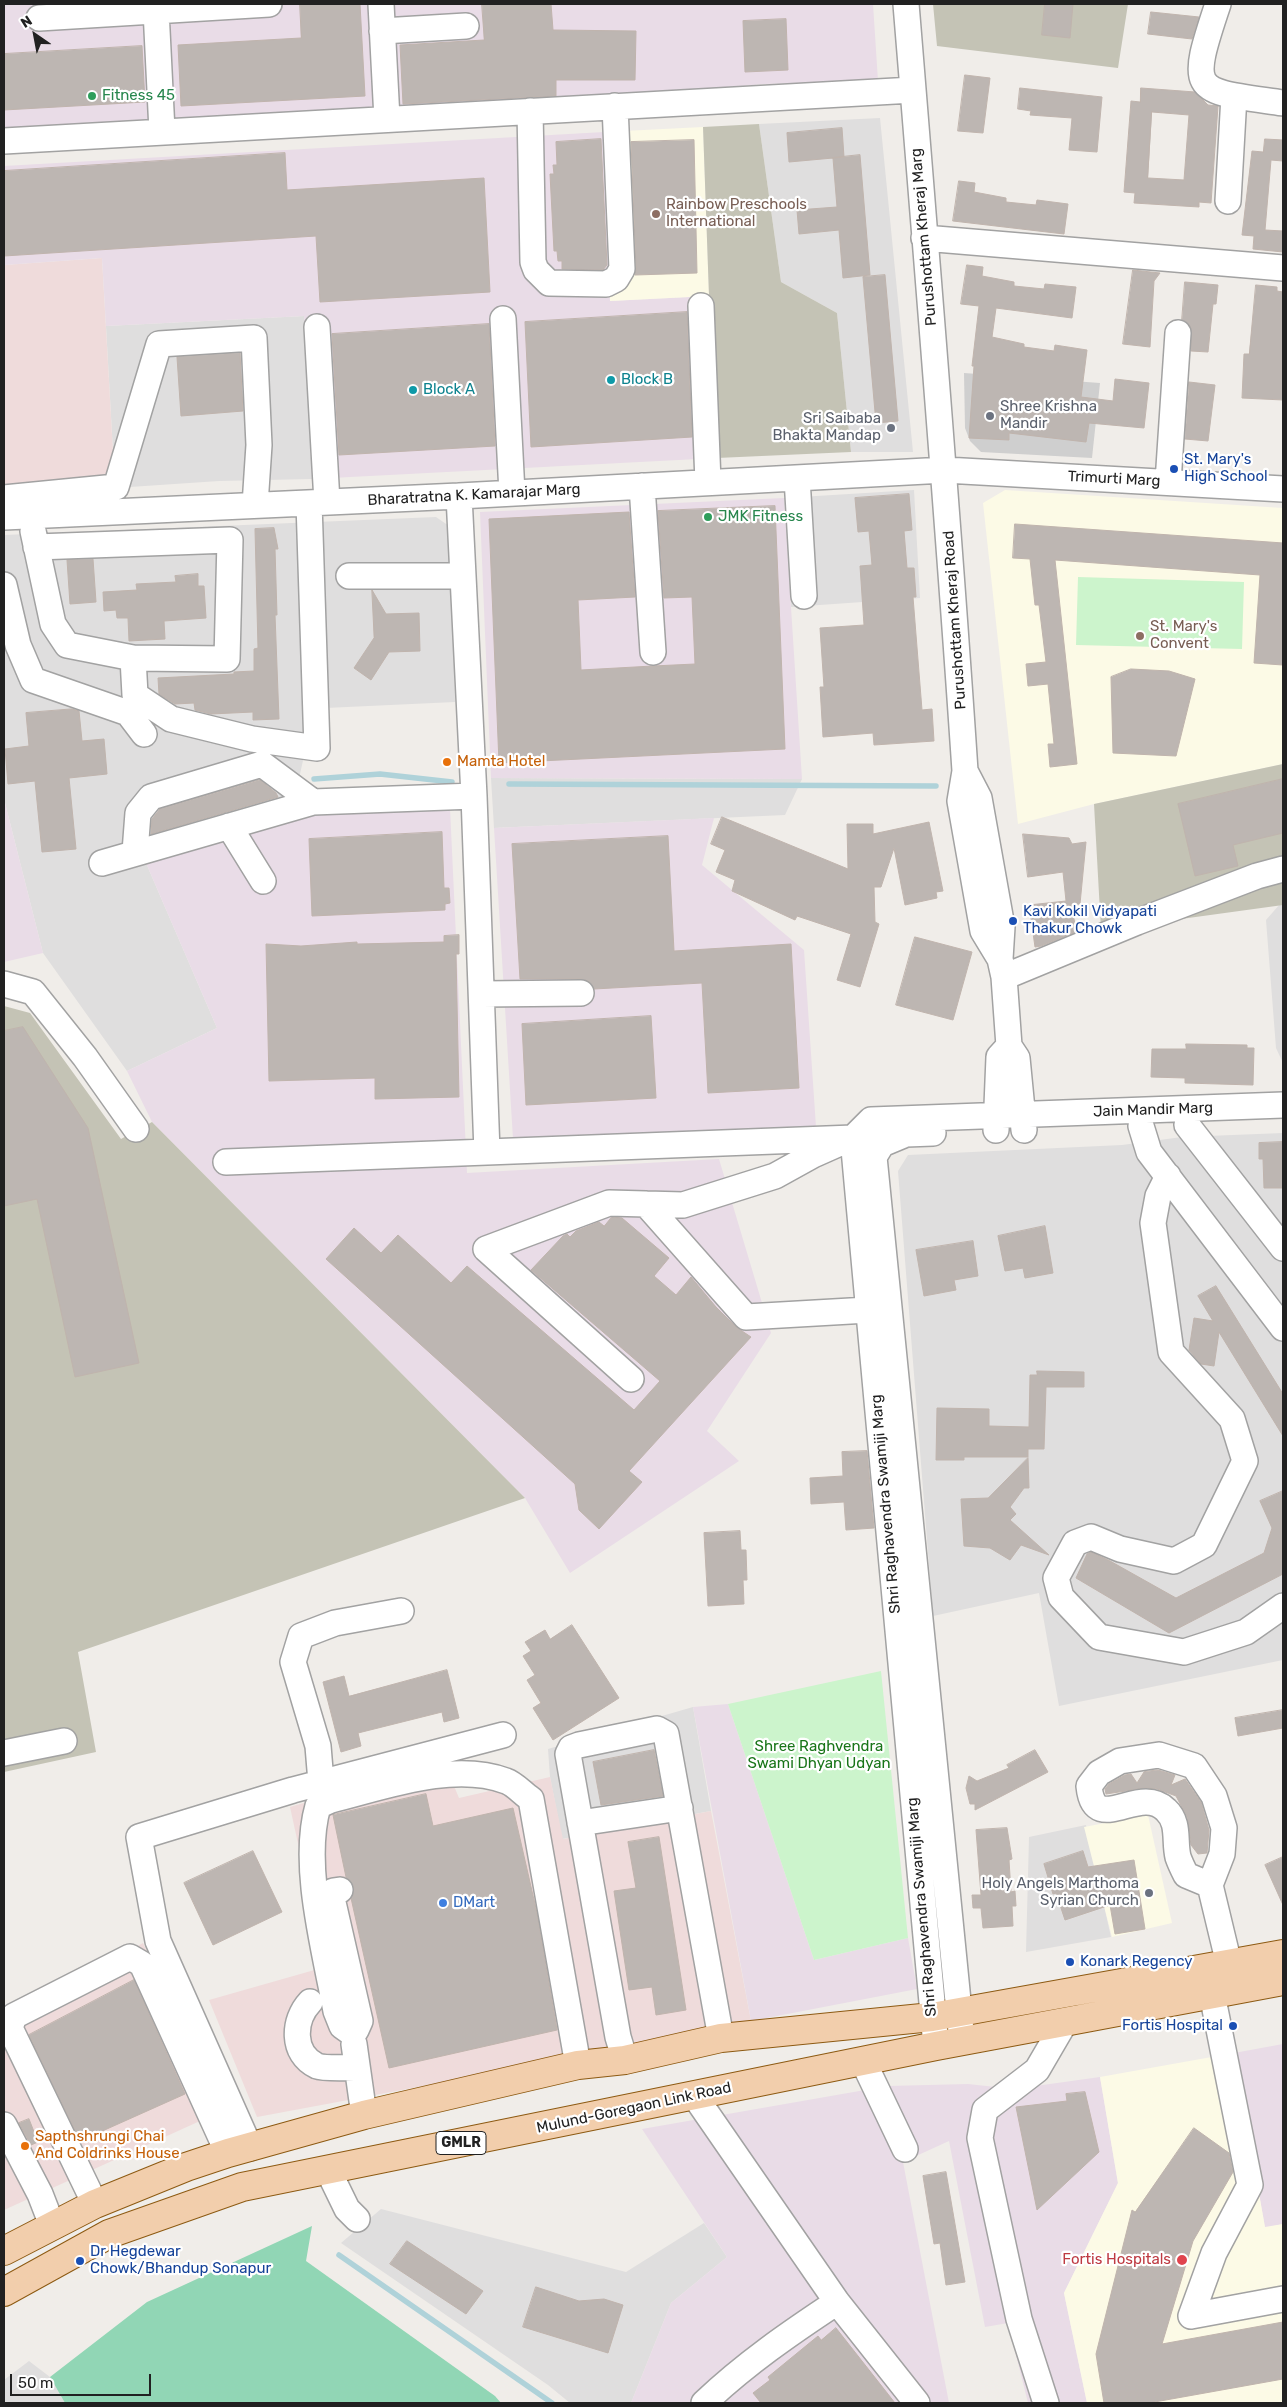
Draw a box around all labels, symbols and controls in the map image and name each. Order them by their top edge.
north arrow [10,10,60,60]
text: N [18,12,35,32]
place label: Fitness 45 [102,87,175,105]
marker: Fitness 45 [86,90,98,102]
street label: Purushottam Kheraj Marg [907,147,941,327]
place label: Rainbow Preschools International [666,196,807,231]
marker: Rainbow Preschools International [650,208,662,220]
place label: Block B [621,371,673,389]
marker: Block B [605,374,617,386]
place label: Block A [423,381,475,399]
marker: Block A [407,384,419,396]
place label: Shree Krishna Mandir [1000,398,1097,433]
place label: Sri Saibaba Bhakta Mandap [773,410,881,445]
marker: Shree Krishna Mandir [984,410,996,422]
marker: Sri Saibaba Bhakta Mandap [885,422,897,434]
place label: St. Mary's High School [1184,451,1268,486]
marker: St. Mary's High School [1168,463,1180,475]
street label: Trimurti Marg [1067,468,1161,490]
street label: Bharatratna K. Kamarajar Marg [367,480,581,510]
place label: JMK Fitness [718,508,803,526]
marker: JMK Fitness [702,511,714,523]
street label: Purushottam Kheraj Road [940,530,970,710]
place label: St. Mary's Convent [1150,618,1217,653]
marker: St. Mary's Convent [1134,630,1146,642]
place label: Mamta Hotel [457,753,545,771]
marker: Mamta Hotel [441,756,453,768]
place label: Kavi Kokil Vidyapati Thakur Chowk [1023,903,1157,938]
marker: Kavi Kokil Vidyapati Thakur Chowk [1007,915,1019,927]
street label: Jain Mandir Marg [1093,1099,1213,1121]
street label: Shri Raghavendra Swamiji Marg [867,1394,905,1614]
park label: Shree Raghvendra Swami Dhyan Udyan [747,1738,891,1773]
street label: Shri Raghavendra Swamiji Marg [903,1797,941,2017]
place label: Holy Angels Marthoma Syrian Church [982,1875,1139,1910]
marker: Holy Angels Marthoma Syrian Church [1143,1887,1155,1899]
place label: DMart [453,1894,495,1912]
marker: DMart [437,1897,449,1909]
place label: Konark Regency [1080,1953,1193,1971]
marker: Konark Regency [1064,1956,1076,1968]
place label: Fortis Hospital [1122,2017,1223,2035]
marker: Fortis Hospital [1227,2020,1239,2032]
street label: Mulund-Goregaon Link Road [535,2079,733,2137]
place label: Sapthshrungi Chai And Coldrinks House [35,2128,180,2163]
road number: GMLR [436,2132,486,2154]
marker: Sapthshrungi Chai And Coldrinks House [19,2140,31,2152]
place label: Dr Hegdewar Chowk/Bhandup Sonapur [90,2243,271,2278]
place label: Fortis Hospitals [1062,2251,1171,2269]
marker: Fortis Hospitals [1175,2253,1189,2267]
marker: Dr Hegdewar Chowk/Bhandup Sonapur [74,2255,86,2267]
scale bar [12,2364,154,2396]
text: 50 m [18,2374,53,2392]

